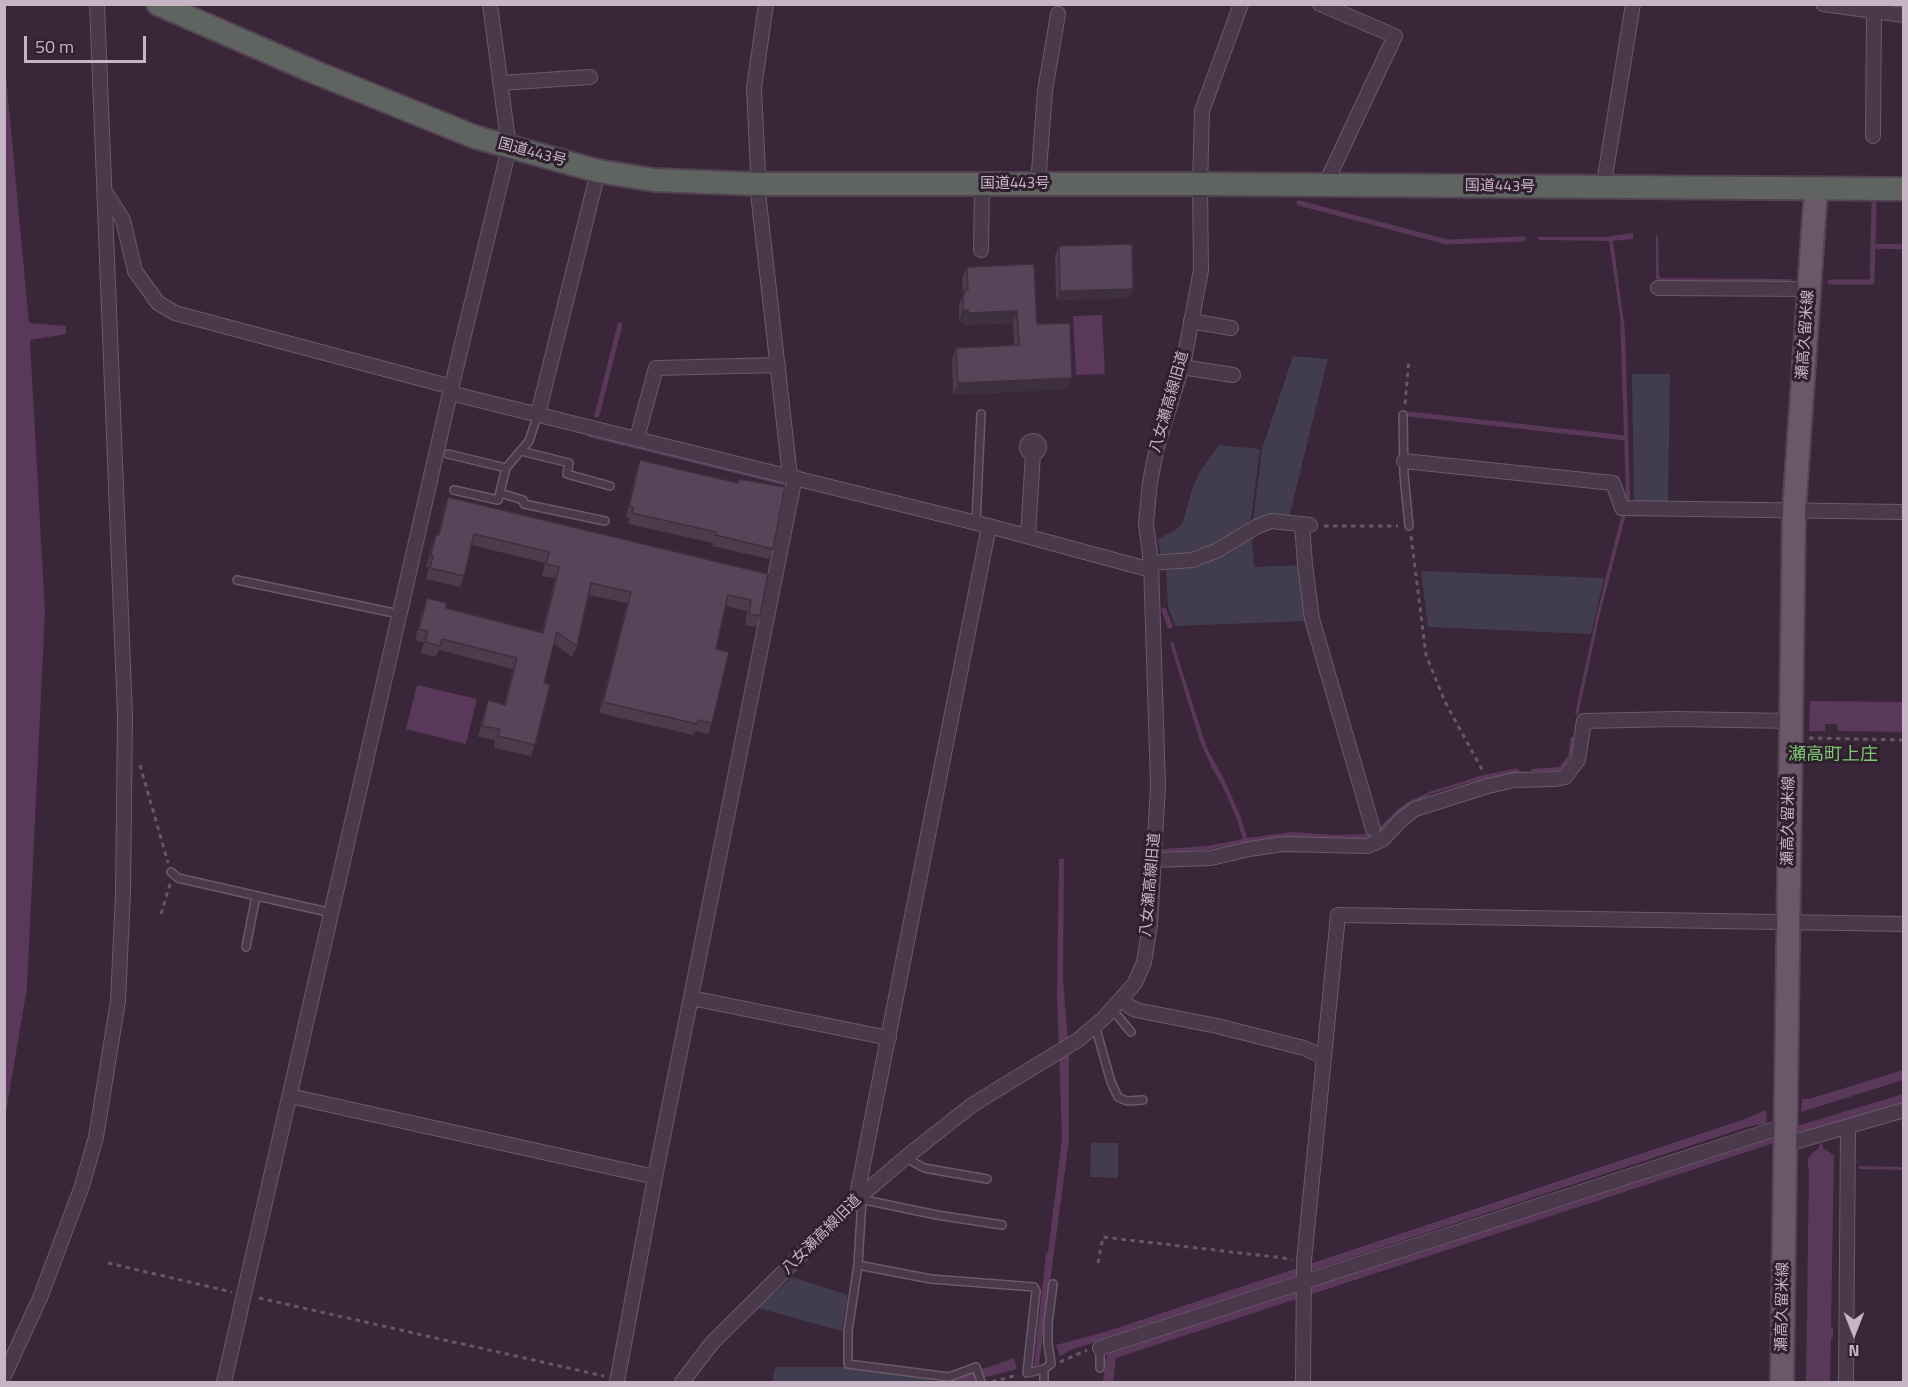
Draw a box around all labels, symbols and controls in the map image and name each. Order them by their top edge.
scale bar [27,24,148,62]
text: 50 m [35,33,74,60]
street label: 国道443号 [496,135,568,171]
street label: 国道443号 [980,175,1050,193]
street label: 国道443号 [1465,177,1535,197]
street label: 瀬高久留米線 [1794,289,1818,381]
street label: 八女瀬高線旧道 [1147,349,1193,455]
district label: 瀬高町上庄 [1788,745,1878,767]
street label: 瀬高久留米線 [1779,776,1799,866]
street label: 八女瀬高線旧道 [1137,832,1165,938]
street label: 八女瀬高線旧道 [779,1192,865,1278]
street label: 瀬高久留米線 [1773,1262,1793,1352]
north arrow [1824,1303,1884,1363]
text: N [1848,1339,1860,1363]

